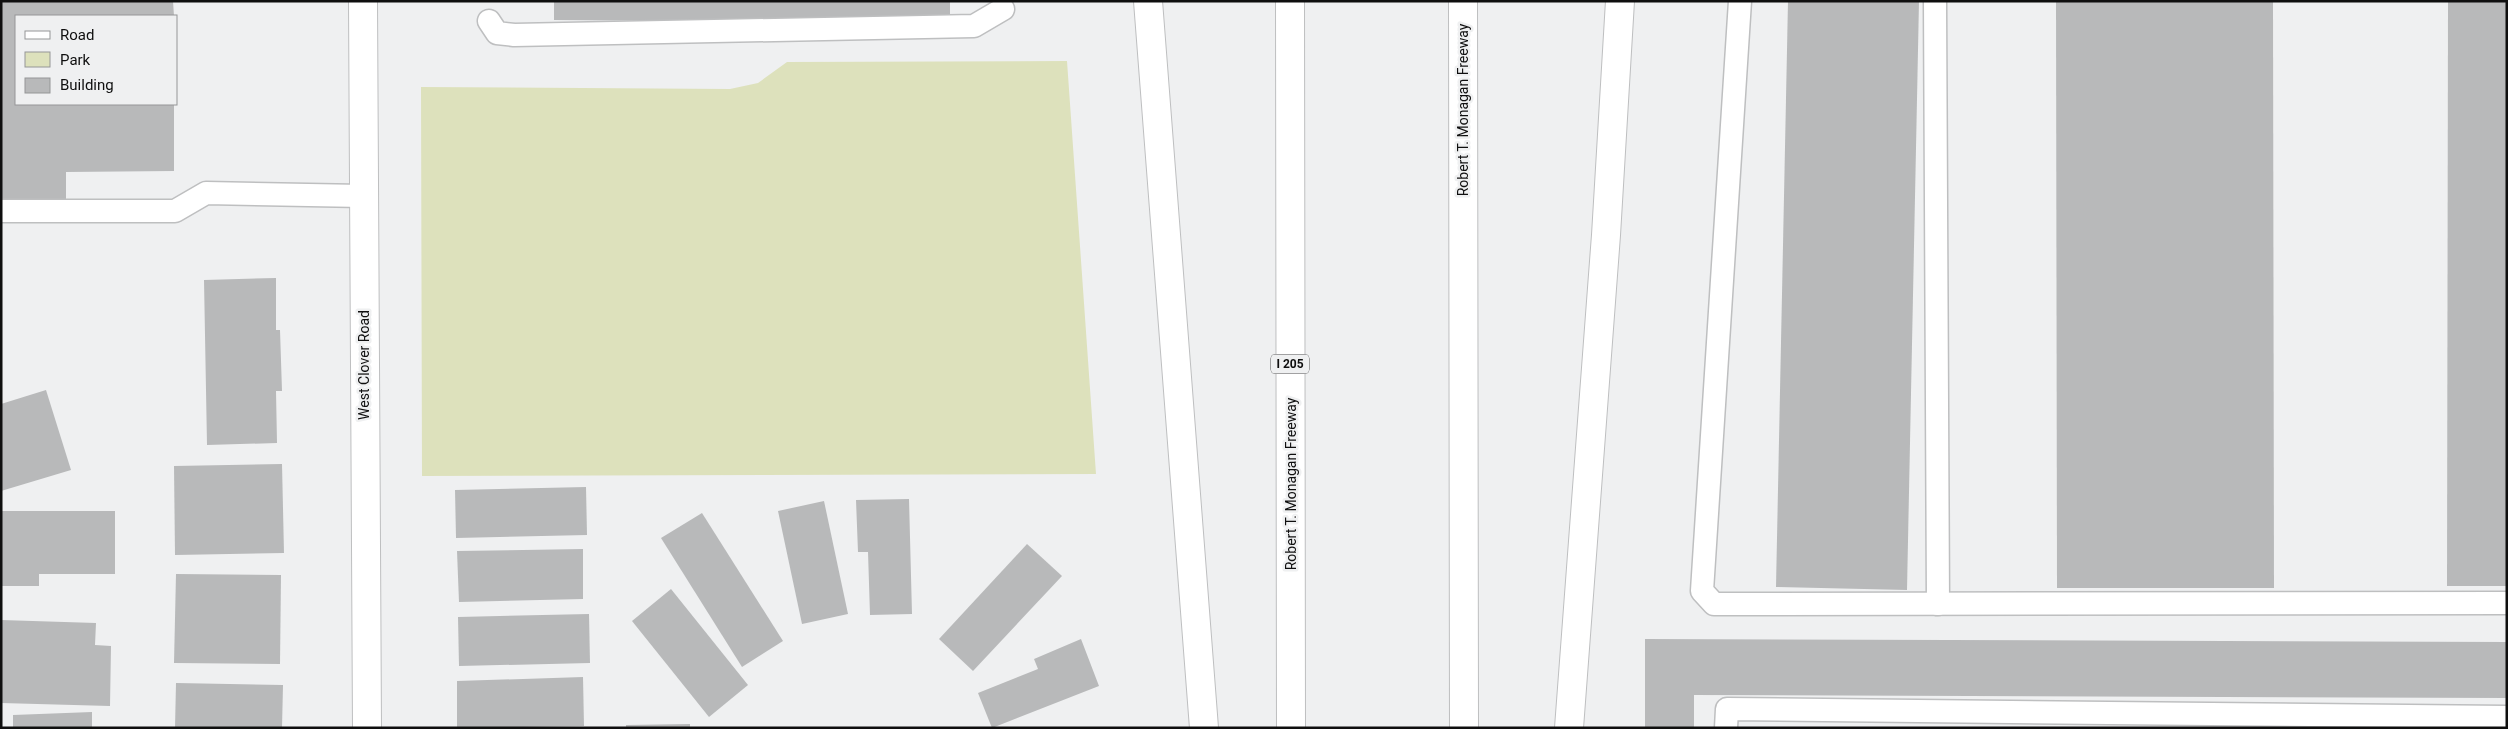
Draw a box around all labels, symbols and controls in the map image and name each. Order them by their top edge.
legend [15,15,178,105]
street label: Robert T. Monagan Freeway [1455,23,1471,196]
text: Road [60,26,94,44]
text: Park [60,51,91,69]
text: Building [60,76,114,94]
street label: West Clover Road [356,310,372,420]
road number: I 205 [1271,354,1309,374]
street label: Robert T. Monagan Freeway [1283,397,1299,570]

